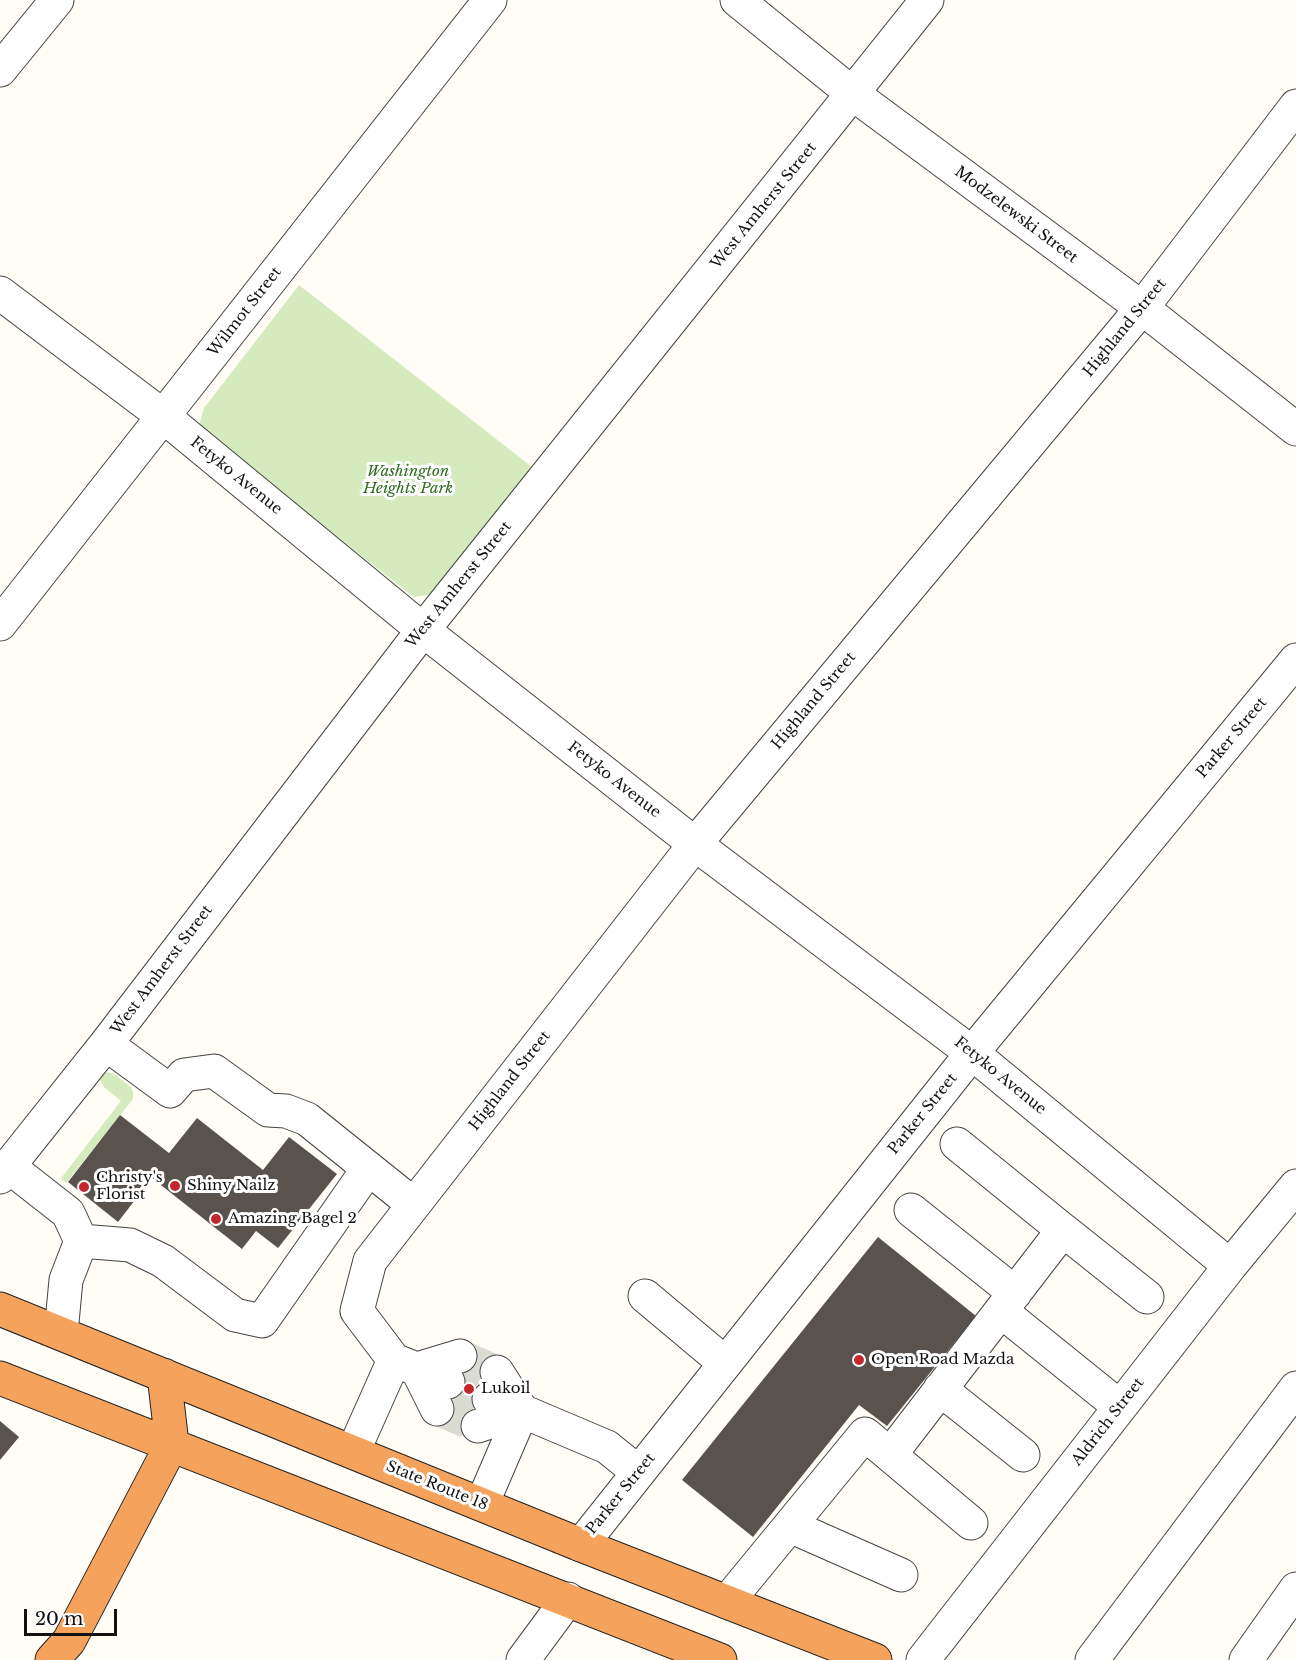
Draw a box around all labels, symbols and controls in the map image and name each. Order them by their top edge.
street label: West Amherst Street [707,139,821,273]
street label: Modzelewski Street [951,163,1081,267]
street label: Wilmot Street [205,264,285,360]
street label: Highland Street [1080,275,1170,381]
street label: Fetyko Avenue [186,433,286,519]
park label: Washington Heights Park [363,463,453,498]
street label: West Amherst Street [402,518,516,652]
street label: Highland Street [768,649,860,753]
street label: Parker Street [1193,694,1271,782]
street label: Fetyko Avenue [564,738,664,822]
street label: West Amherst Street [107,902,217,1038]
street label: Highland Street [466,1028,554,1134]
street label: Fetyko Avenue [950,1033,1050,1119]
street label: Parker Street [885,1070,961,1158]
place label: Christy's Florist [96,1169,163,1204]
place label: Shiny Nailz [187,1177,276,1195]
marker: Shiny Nailz [168,1179,182,1193]
marker: Christy's Florist [77,1180,91,1194]
place label: Amazing Bagel 2 [228,1210,357,1228]
marker: Amazing Bagel 2 [209,1212,223,1226]
place label: Open Road Mazda [871,1351,1014,1369]
marker: Open Road Mazda [852,1353,866,1367]
street label: Aldrich Street [1068,1374,1148,1470]
place label: Lukoil [481,1380,530,1398]
marker: Lukoil [462,1382,476,1396]
street label: Parker Street [583,1450,659,1538]
street label: State Route 18 [384,1457,490,1515]
scale bar [27,1597,120,1635]
text: 20 m [35,1608,83,1630]

